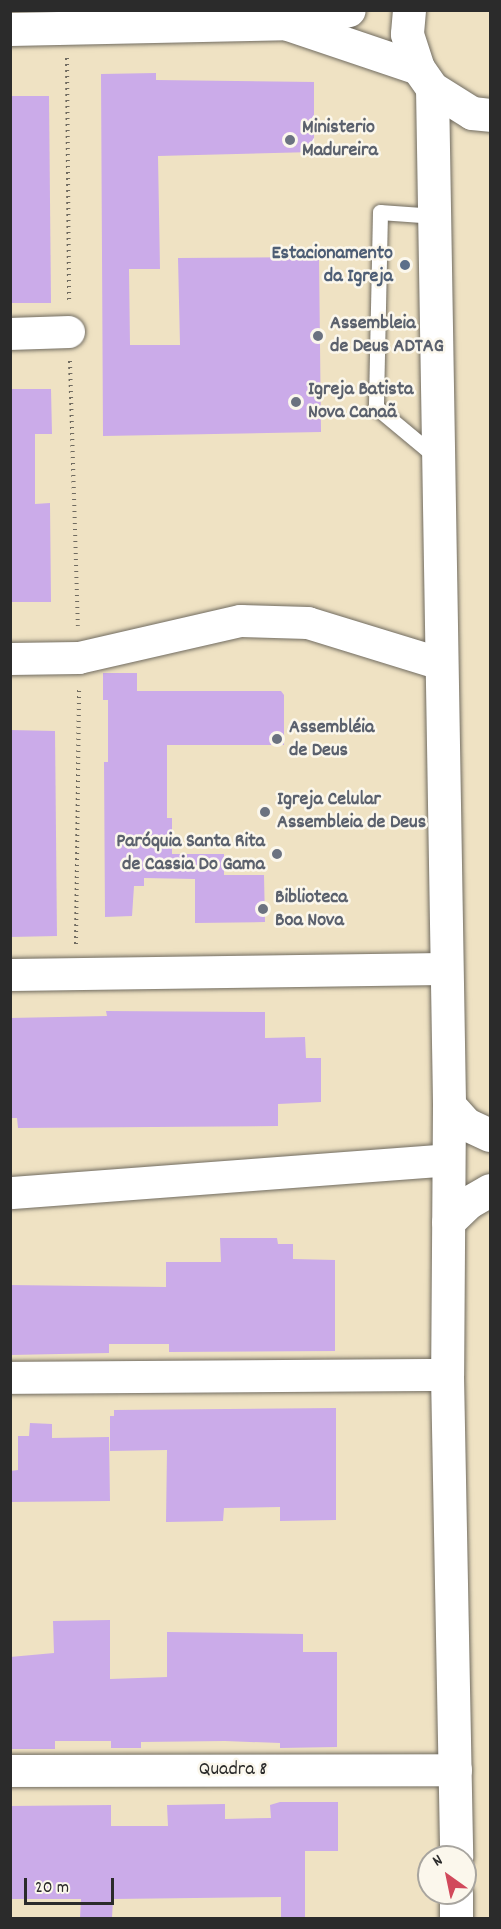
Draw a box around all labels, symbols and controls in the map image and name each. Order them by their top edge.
place label: Ministerio Madureira [302,116,378,163]
marker: Ministerio Madureira [283,133,297,147]
place label: Estacionamento da Igreja [271,242,393,289]
marker: Estacionamento da Igreja [398,258,412,272]
place label: Assembleia de Deus ADTAG [330,312,444,359]
marker: Assembleia de Deus ADTAG [311,329,325,343]
place label: Igreja Batista Nova Canaã [308,378,413,425]
marker: Igreja Batista Nova Canaã [289,395,303,409]
place label: Assembléia de Deus [289,716,374,763]
marker: Assembléia de Deus [270,732,284,746]
place label: Igreja Celular Assembleia de Deus [277,789,426,836]
marker: Igreja Celular Assembleia de Deus [258,805,272,819]
place label: Paróquia Santa Rita de Cassia Do Gama [116,831,265,878]
marker: Paróquia Santa Rita de Cassia Do Gama [270,847,284,861]
place label: Biblioteca Boa Nova [275,886,348,933]
marker: Biblioteca Boa Nova [256,902,270,916]
street label: Quadra 8 [199,1758,267,1782]
north arrow [417,1845,477,1905]
text: N [428,1849,448,1873]
scale bar [27,1866,117,1904]
text: 20 m [35,1876,69,1901]

